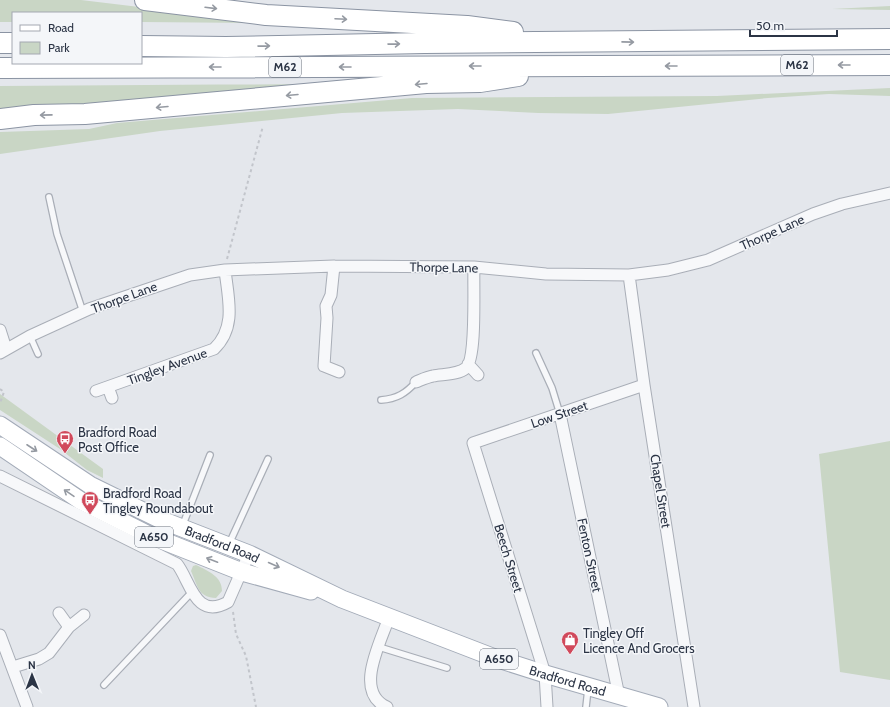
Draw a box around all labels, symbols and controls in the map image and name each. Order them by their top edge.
one-way arrow [204,4,217,12]
legend [12,12,142,64]
scale bar [750,12,837,38]
one-way arrow [334,15,347,22]
text: 50 m [756,18,784,33]
text: Road [48,20,74,35]
one-way arrow [621,38,634,46]
text: Park [48,40,70,55]
one-way arrow [387,40,400,47]
one-way arrow [257,42,270,50]
road number: M62 [781,55,813,75]
road number: M62 [269,57,301,77]
one-way arrow [838,61,851,69]
one-way arrow [469,62,482,70]
one-way arrow [665,62,678,70]
one-way arrow [209,63,222,71]
one-way arrow [339,63,352,71]
one-way arrow [415,80,428,87]
one-way arrow [285,92,298,99]
one-way arrow [156,103,169,111]
one-way arrow [40,111,53,119]
street label: Thorpe Lane [737,211,807,253]
street label: Thorpe Lane [410,258,479,276]
street label: Thorpe Lane [89,278,159,316]
street label: Tingley Avenue [125,344,209,388]
street label: Low Street [528,397,590,431]
place label: Bradford Road Post Office [78,424,157,455]
bus stop icon: Bradford Road Post Office [55,429,75,454]
one-way arrow [26,444,37,452]
street label: Chapel Street [647,453,675,530]
place label: Bradford Road Tingley Roundabout [103,485,214,516]
one-way arrow [64,489,75,497]
bus stop icon: Bradford Road Tingley Roundabout [80,490,100,515]
street label: Fenton Street [574,517,606,594]
street label: Bradford Road [183,522,262,566]
street label: Beech Street [491,522,527,595]
road number: A650 [135,527,173,547]
one-way arrow [206,556,218,564]
one-way arrow [268,562,280,569]
place label: Tingley Off Licence And Grocers [583,625,695,656]
shop icon: Tingley Off Licence And Grocers [560,630,580,655]
road number: A650 [480,649,518,669]
north arrow [12,655,52,695]
text: N [28,658,36,672]
street label: Bradford Road [527,662,608,699]

